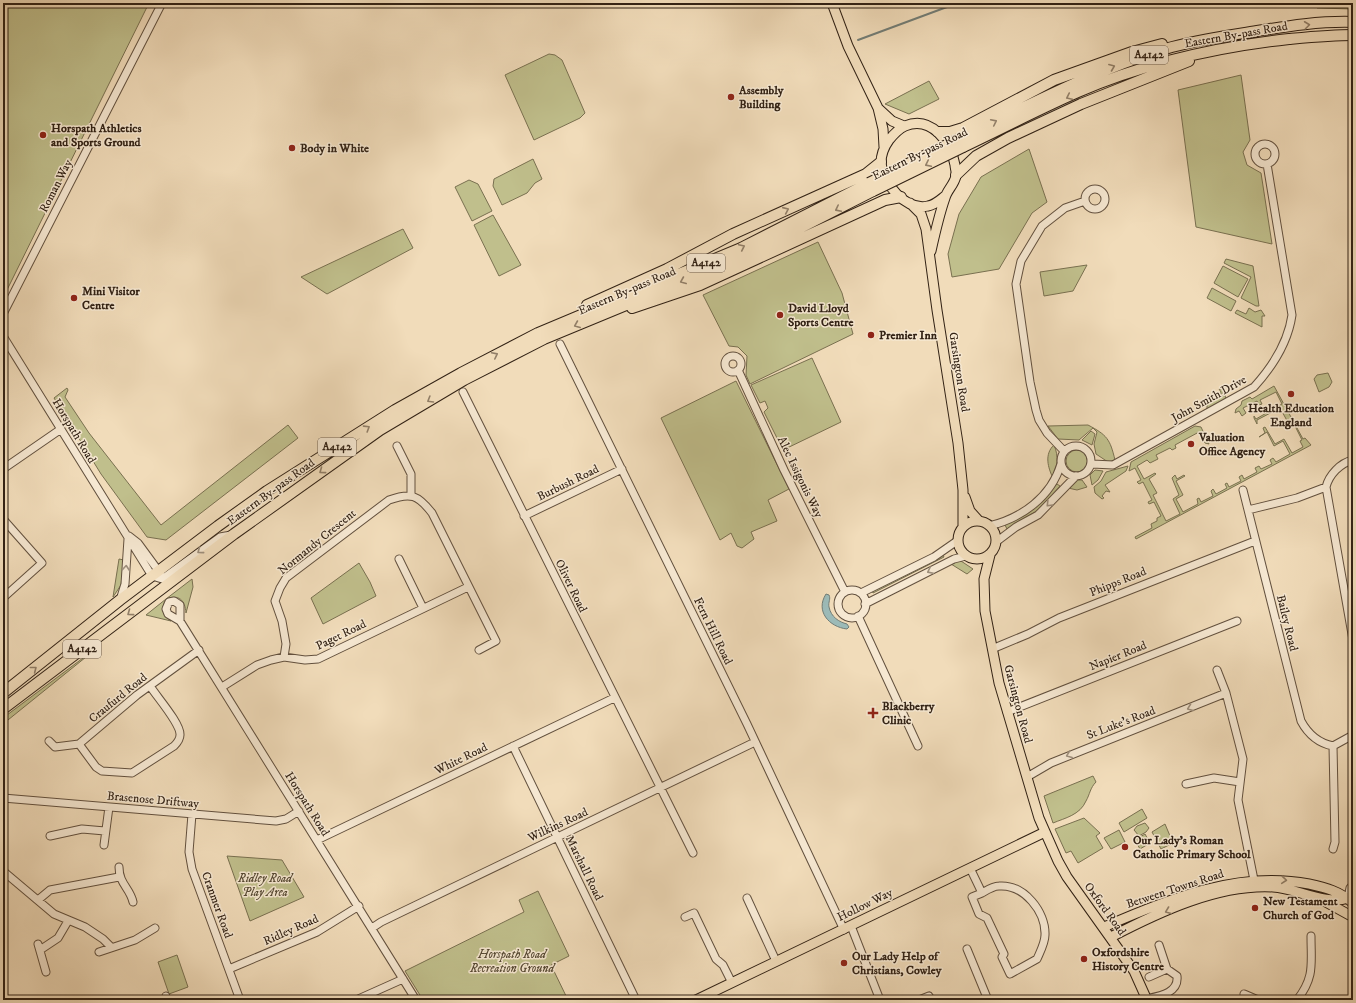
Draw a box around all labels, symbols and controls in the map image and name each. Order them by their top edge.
street label: Eastern By-pass Road [1183,19,1289,51]
one-way arrow [1304,20,1310,29]
road number: A4142 [1130,46,1168,64]
one-way arrow [1109,64,1116,72]
place label: Assembly Building [738,83,784,112]
marker: Assembly Building [726,92,736,102]
one-way arrow [1065,92,1073,100]
one-way arrow [990,119,998,126]
place label: Horspath Athletics and Sports Ground [51,121,142,150]
street label: Eastern By-pass Road [870,124,970,184]
marker: Horspath Athletics and Sports Ground [38,130,48,140]
place label: Body in White [300,141,369,156]
marker: Body in White [287,143,297,153]
street label: Roman Way [36,157,76,215]
one-way arrow [925,159,932,167]
one-way arrow [835,204,843,212]
one-way arrow [782,207,790,215]
one-way arrow [738,244,745,252]
road number: A4142 [687,254,725,272]
street label: Eastern By-pass Road [576,264,678,318]
one-way arrow [679,277,686,285]
place label: Mini Visitor Centre [82,284,140,313]
marker: Mini Visitor Centre [69,293,79,303]
place label: David Lloyd Sports Centre [788,301,853,330]
marker: David Lloyd Sports Centre [775,310,785,320]
one-way arrow [574,321,581,329]
place label: Premier Inn [879,328,938,343]
marker: Premier Inn [866,330,876,340]
street label: Garsington Road [945,331,973,413]
one-way arrow [491,352,498,360]
street label: John Smith Drive [1168,372,1249,426]
marker: Health Education England [1286,389,1296,399]
one-way arrow [427,395,434,403]
street label: Horspath Road [49,396,99,466]
place label: Health Education England [1248,401,1335,430]
one-way arrow [363,425,370,433]
place label: Valuation Office Agency [1198,430,1265,459]
street label: Alec Issigonis Way [774,434,826,520]
road number: A4142 [318,438,356,456]
marker: Valuation Office Agency [1186,439,1196,449]
street label: Eastern By-pass Road [224,455,318,529]
street label: Burbush Road [535,462,601,504]
one-way arrow [319,467,326,474]
one-way arrow [1046,499,1054,507]
street label: Normandy Crescent [275,506,359,578]
one-way arrow [198,546,205,553]
street label: Oliver Road [552,557,590,615]
street label: Phipps Road [1087,564,1149,600]
one-way arrow [122,565,131,571]
one-way arrow [926,566,934,574]
street label: Bailey Road [1273,593,1301,653]
street label: Fern Hill Road [690,595,736,667]
one-way arrow [127,609,134,616]
street label: Paget Road [313,616,369,654]
street label: Napier Road [1087,638,1149,674]
road number: A4142 [63,640,101,658]
street label: Garsington Road [1000,663,1036,745]
one-way arrow [29,666,36,673]
street label: Craufurd Road [86,670,150,726]
place label: Blackberry Clinic [882,699,935,728]
street label: St Luke's Road [1085,703,1157,743]
one-way arrow [1187,703,1194,711]
marker: Blackberry Clinic [867,707,879,719]
street label: White Road [431,740,490,779]
one-way arrow [1066,751,1073,759]
street label: Horspath Road [281,769,333,839]
street label: Brasenose Driftway [106,789,200,812]
street label: Wilkins Road [525,805,590,846]
street label: Marshall Road [562,833,606,903]
place label: Our Lady's Roman Catholic Primary School [1133,833,1251,862]
marker: Our Lady's Roman Catholic Primary School [1120,842,1130,852]
street label: Between Towns Road [1124,866,1226,912]
street label: Cranmer Road [198,870,236,940]
park label: Ridley Road Play Area [237,871,294,900]
one-way arrow [1281,875,1287,884]
street label: Oxford Road [1081,880,1129,938]
street label: Hollow Way [835,885,895,925]
place label: New Testament Church of God [1263,894,1338,923]
marker: New Testament Church of God [1250,903,1260,913]
one-way arrow [1165,906,1172,914]
street label: Ridley Road [261,911,321,949]
place label: Oxfordshire History Centre [1092,945,1164,974]
park label: Horspath Road Recreation Ground [469,947,556,976]
place label: Our Lady Help of Christians, Cowley [852,949,942,978]
marker: Oxfordshire History Centre [1079,954,1089,964]
marker: Our Lady Help of Christians, Cowley [839,958,849,968]

